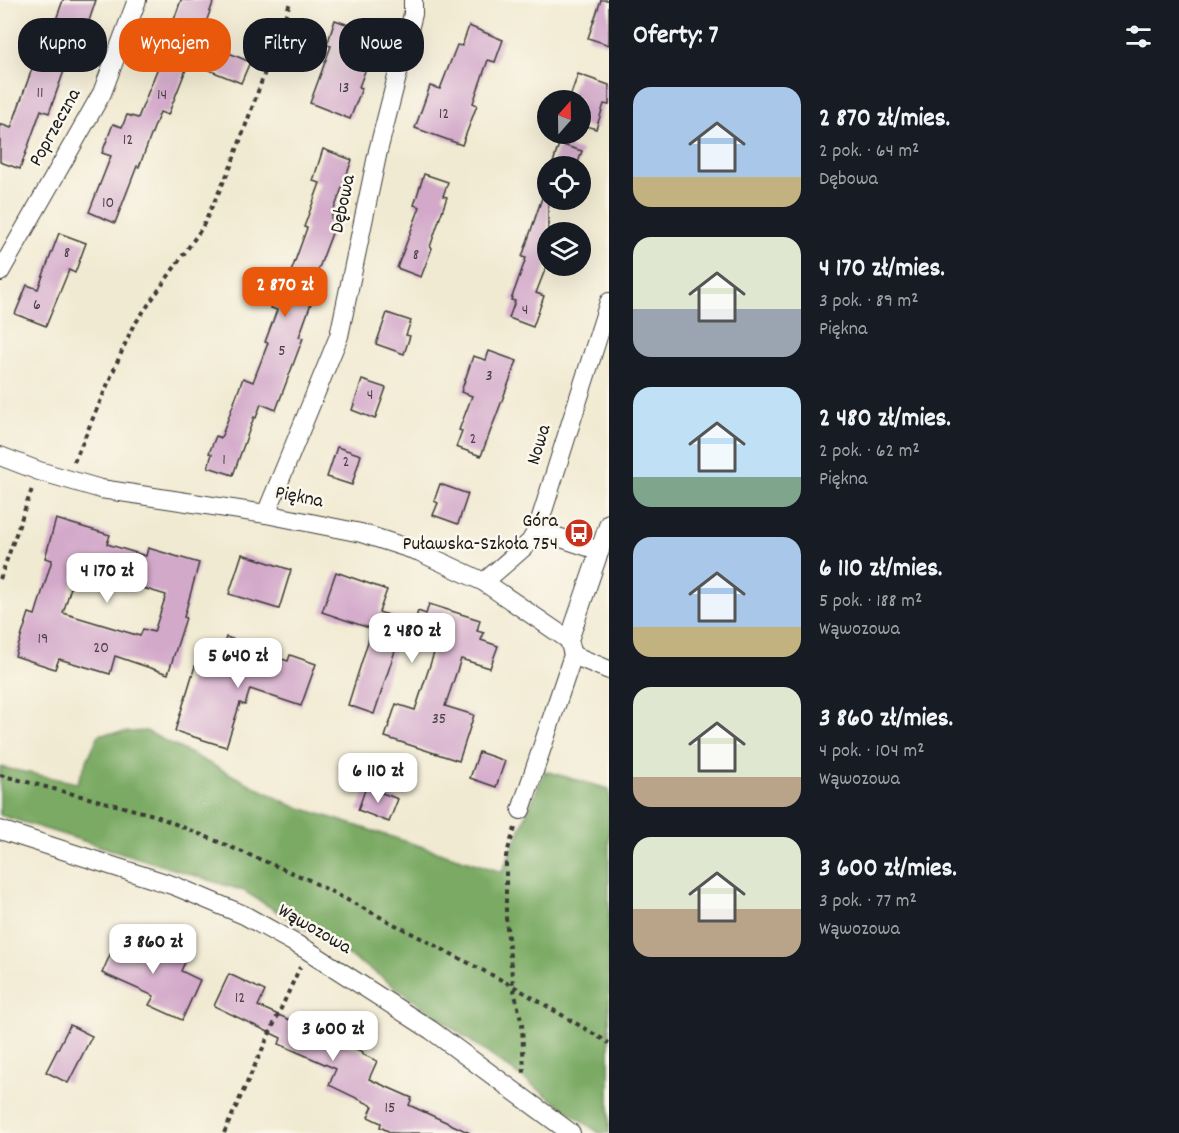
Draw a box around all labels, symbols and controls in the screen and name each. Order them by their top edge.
chip: Kupno [18,18,107,72]
chip: Wynajem [119,18,231,72]
chip: Filtry [243,18,327,72]
chip: Nowe [339,18,424,72]
text: Oferty: 7 [633,18,719,55]
icon: filters [1122,20,1155,53]
house number: 13 [339,77,349,100]
house number: 11 [36,82,44,105]
street label: Poprzeczna [23,83,89,172]
house number: 14 [157,84,167,107]
north arrow [537,90,591,144]
map controls [537,90,591,276]
text: 2 870 zł/mies. [819,101,950,138]
house number: 12 [439,103,449,126]
icon: home [681,111,753,183]
house number: 12 [123,129,133,152]
text: 2 pok. · 64 m² [819,138,919,166]
button: locate [537,156,591,210]
text: Dębowa [819,166,878,194]
street label: Dębowa [324,172,364,236]
house number: 10 [102,192,114,215]
button: layers [537,222,591,276]
house number: 8 [64,242,70,265]
house number: 8 [413,244,419,267]
text: 4 170 zł/mies. [819,251,945,288]
icon: home [681,261,753,333]
pin: 2 870 zł [223,267,347,318]
text: 2 870 zł [256,272,314,300]
text: 3 pok. · 89 m² [819,288,919,316]
house number: 6 [33,294,41,317]
house number: 4 [522,299,528,322]
text: Piękna [819,316,867,344]
house number: 5 [278,340,286,363]
house number: 3 [485,365,493,388]
house number: 4 [367,384,373,407]
text: 2 480 zł/mies. [819,401,951,438]
icon: home [681,411,753,483]
street label: Nowa [521,421,560,469]
house number: 2 [470,428,477,451]
text: 2 pok. · 62 m² [819,438,920,466]
house number: 1 [222,449,226,472]
house number: 2 [343,451,350,474]
text: Piękna [819,466,867,494]
street label: Piękna [273,480,326,516]
place label: Góra Puławska-Szkoła 754 [402,508,559,559]
bus stop icon: Góra Puławska-Szkoła 754 [563,517,595,549]
text: 6 110 zł/mies. [819,551,942,588]
pin: 4 170 zł [45,553,169,604]
text: 4 170 zł [80,558,134,586]
icon: home [681,561,753,633]
text: 5 pok. · 188 m² [819,588,922,616]
pin: 2 480 zł [350,613,474,664]
text: Wąwozowa [819,616,900,644]
text: 2 480 zł [383,618,441,646]
house number: 19 [38,628,48,651]
house number: 20 [93,637,109,660]
pin: 5 640 zł [176,638,300,689]
text: 5 640 zł [208,643,268,671]
text: 3 860 zł/mies. [819,701,953,738]
house number: 35 [432,708,446,731]
icon: home [681,711,753,783]
text: 4 pok. · 104 m² [819,738,924,766]
pin: 6 110 zł [316,753,440,804]
text: 6 110 zł [352,758,404,786]
text: Wąwozowa [819,766,900,794]
text: 3 600 zł/mies. [819,851,957,888]
icon: home [681,861,753,933]
text: 3 pok. · 77 m² [819,888,917,916]
street label: Wąwozowa [272,898,357,963]
text: Wąwozowa [819,916,900,944]
pin: 3 860 zł [91,924,215,975]
text: 3 860 zł [123,929,183,957]
house number: 12 [235,987,245,1010]
pin: 3 600 zł [271,1011,395,1062]
text: 3 600 zł [302,1016,364,1044]
house number: 15 [385,1097,395,1120]

